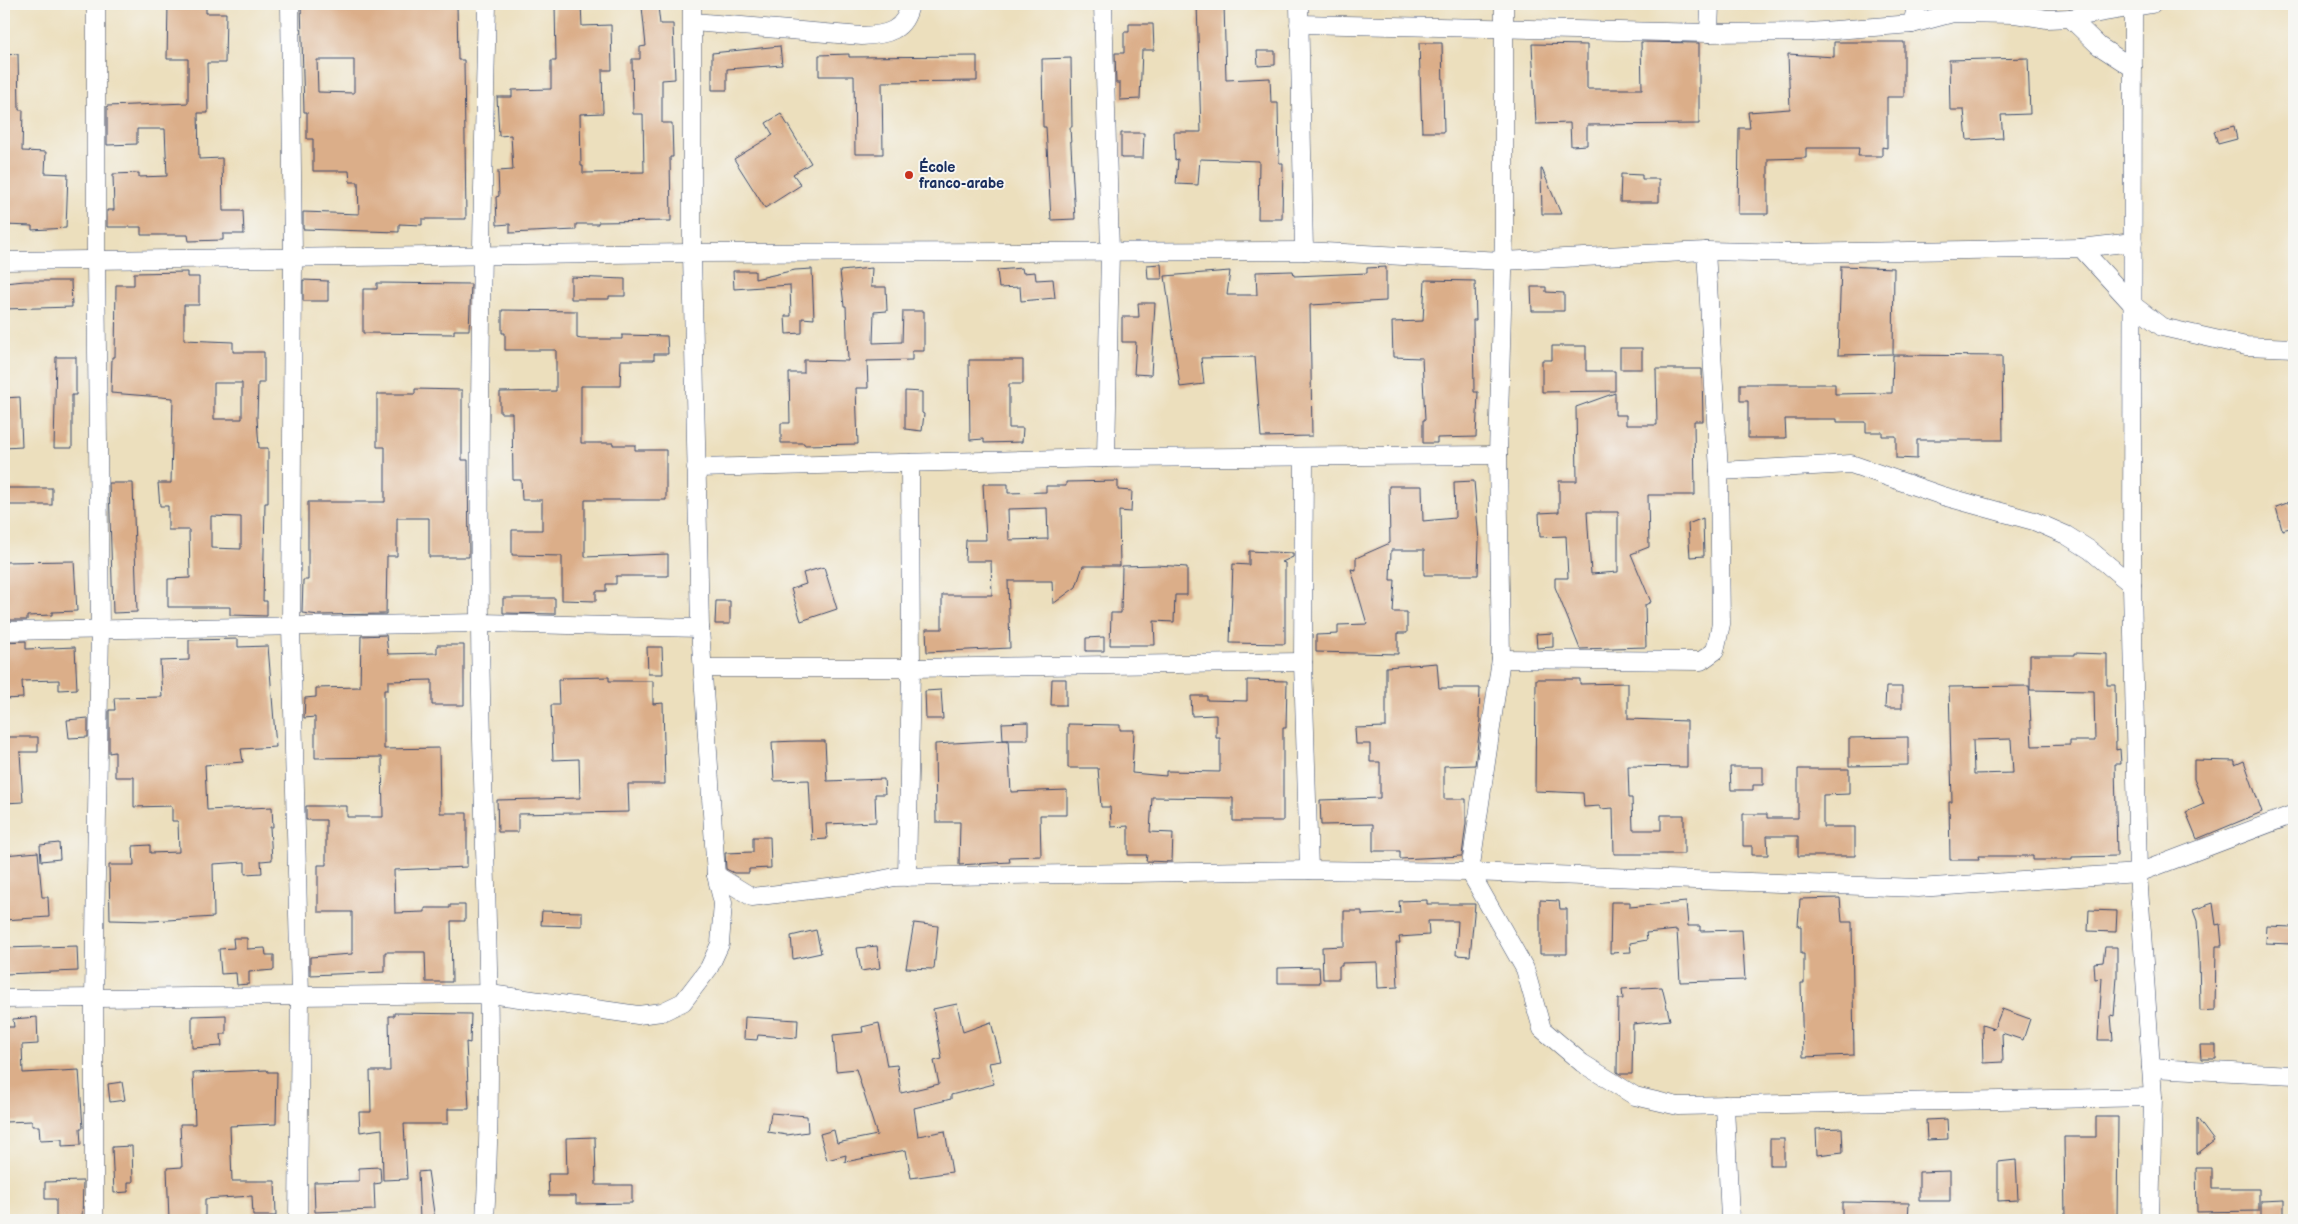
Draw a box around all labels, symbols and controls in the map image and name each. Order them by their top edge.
place label: École franco-arabe [919,157,1004,192]
marker: École franco-arabe [903,169,915,181]

